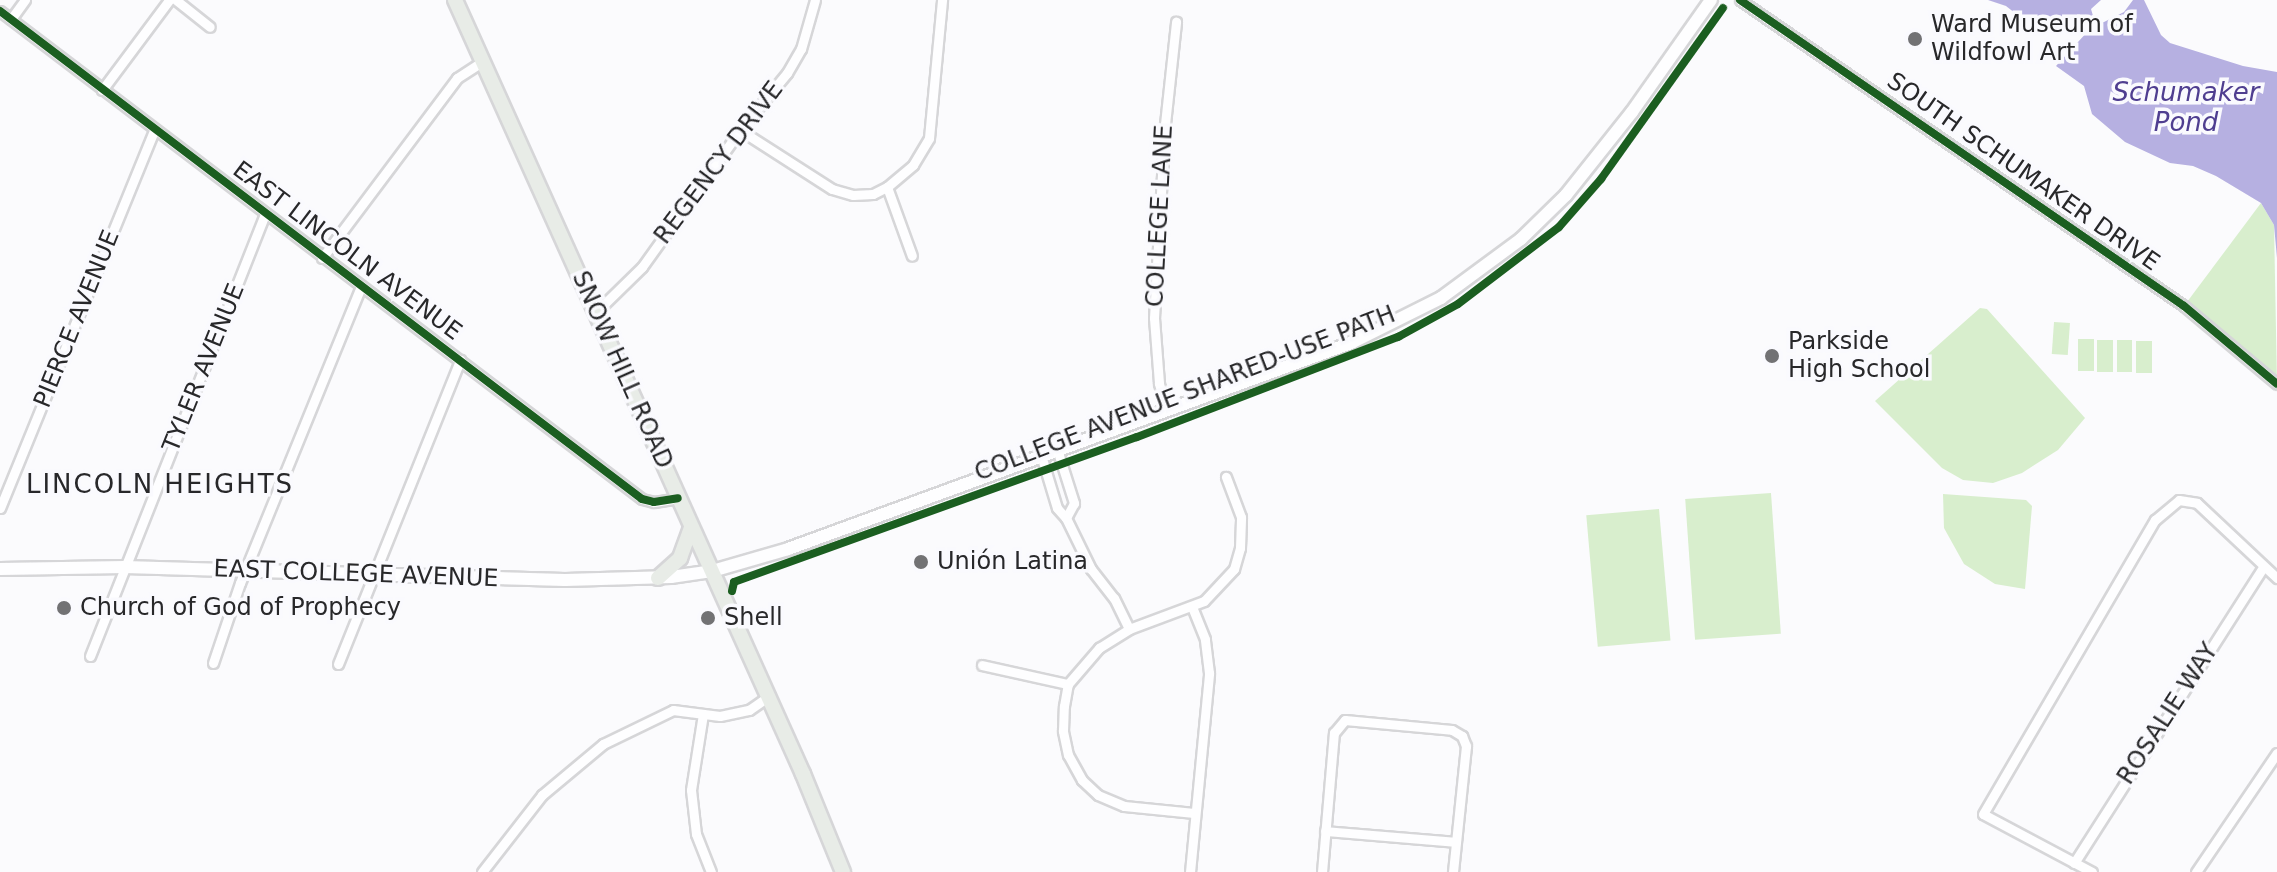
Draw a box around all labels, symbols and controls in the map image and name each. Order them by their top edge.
place label: Ward Museum of Wildfowl Art [1931,11,2133,67]
marker: Ward Museum of Wildfowl Art [1906,30,1924,48]
street label: SOUTH SCHUMAKER DRIVE [1881,67,2165,277]
street label: REGENCY DRIVE [649,76,789,250]
water label: Schumaker Pond [2113,77,2259,138]
street label: COLLEGE LANE [1141,124,1179,308]
street label: EAST LINCOLN AVENUE [227,155,467,347]
street label: PIERCE AVENUE [28,226,126,412]
street label: SNOW HILL ROAD [566,267,678,473]
street label: TYLER AVENUE [157,279,251,457]
street label: COLLEGE AVENUE SHARED-USE PATH [971,300,1399,488]
place label: Parkside High School [1788,328,1930,384]
marker: Parkside High School [1763,347,1781,365]
district label: LINCOLN HEIGHTS [26,469,294,501]
place label: Unión Latina [937,548,1088,576]
marker: Unión Latina [912,553,930,571]
street label: EAST COLLEGE AVENUE [213,555,499,593]
place label: Church of God of Prophecy [80,594,401,622]
marker: Church of God of Prophecy [55,599,73,617]
place label: Shell [724,604,783,632]
marker: Shell [699,609,717,627]
street label: ROSALIE WAY [2112,638,2224,790]

